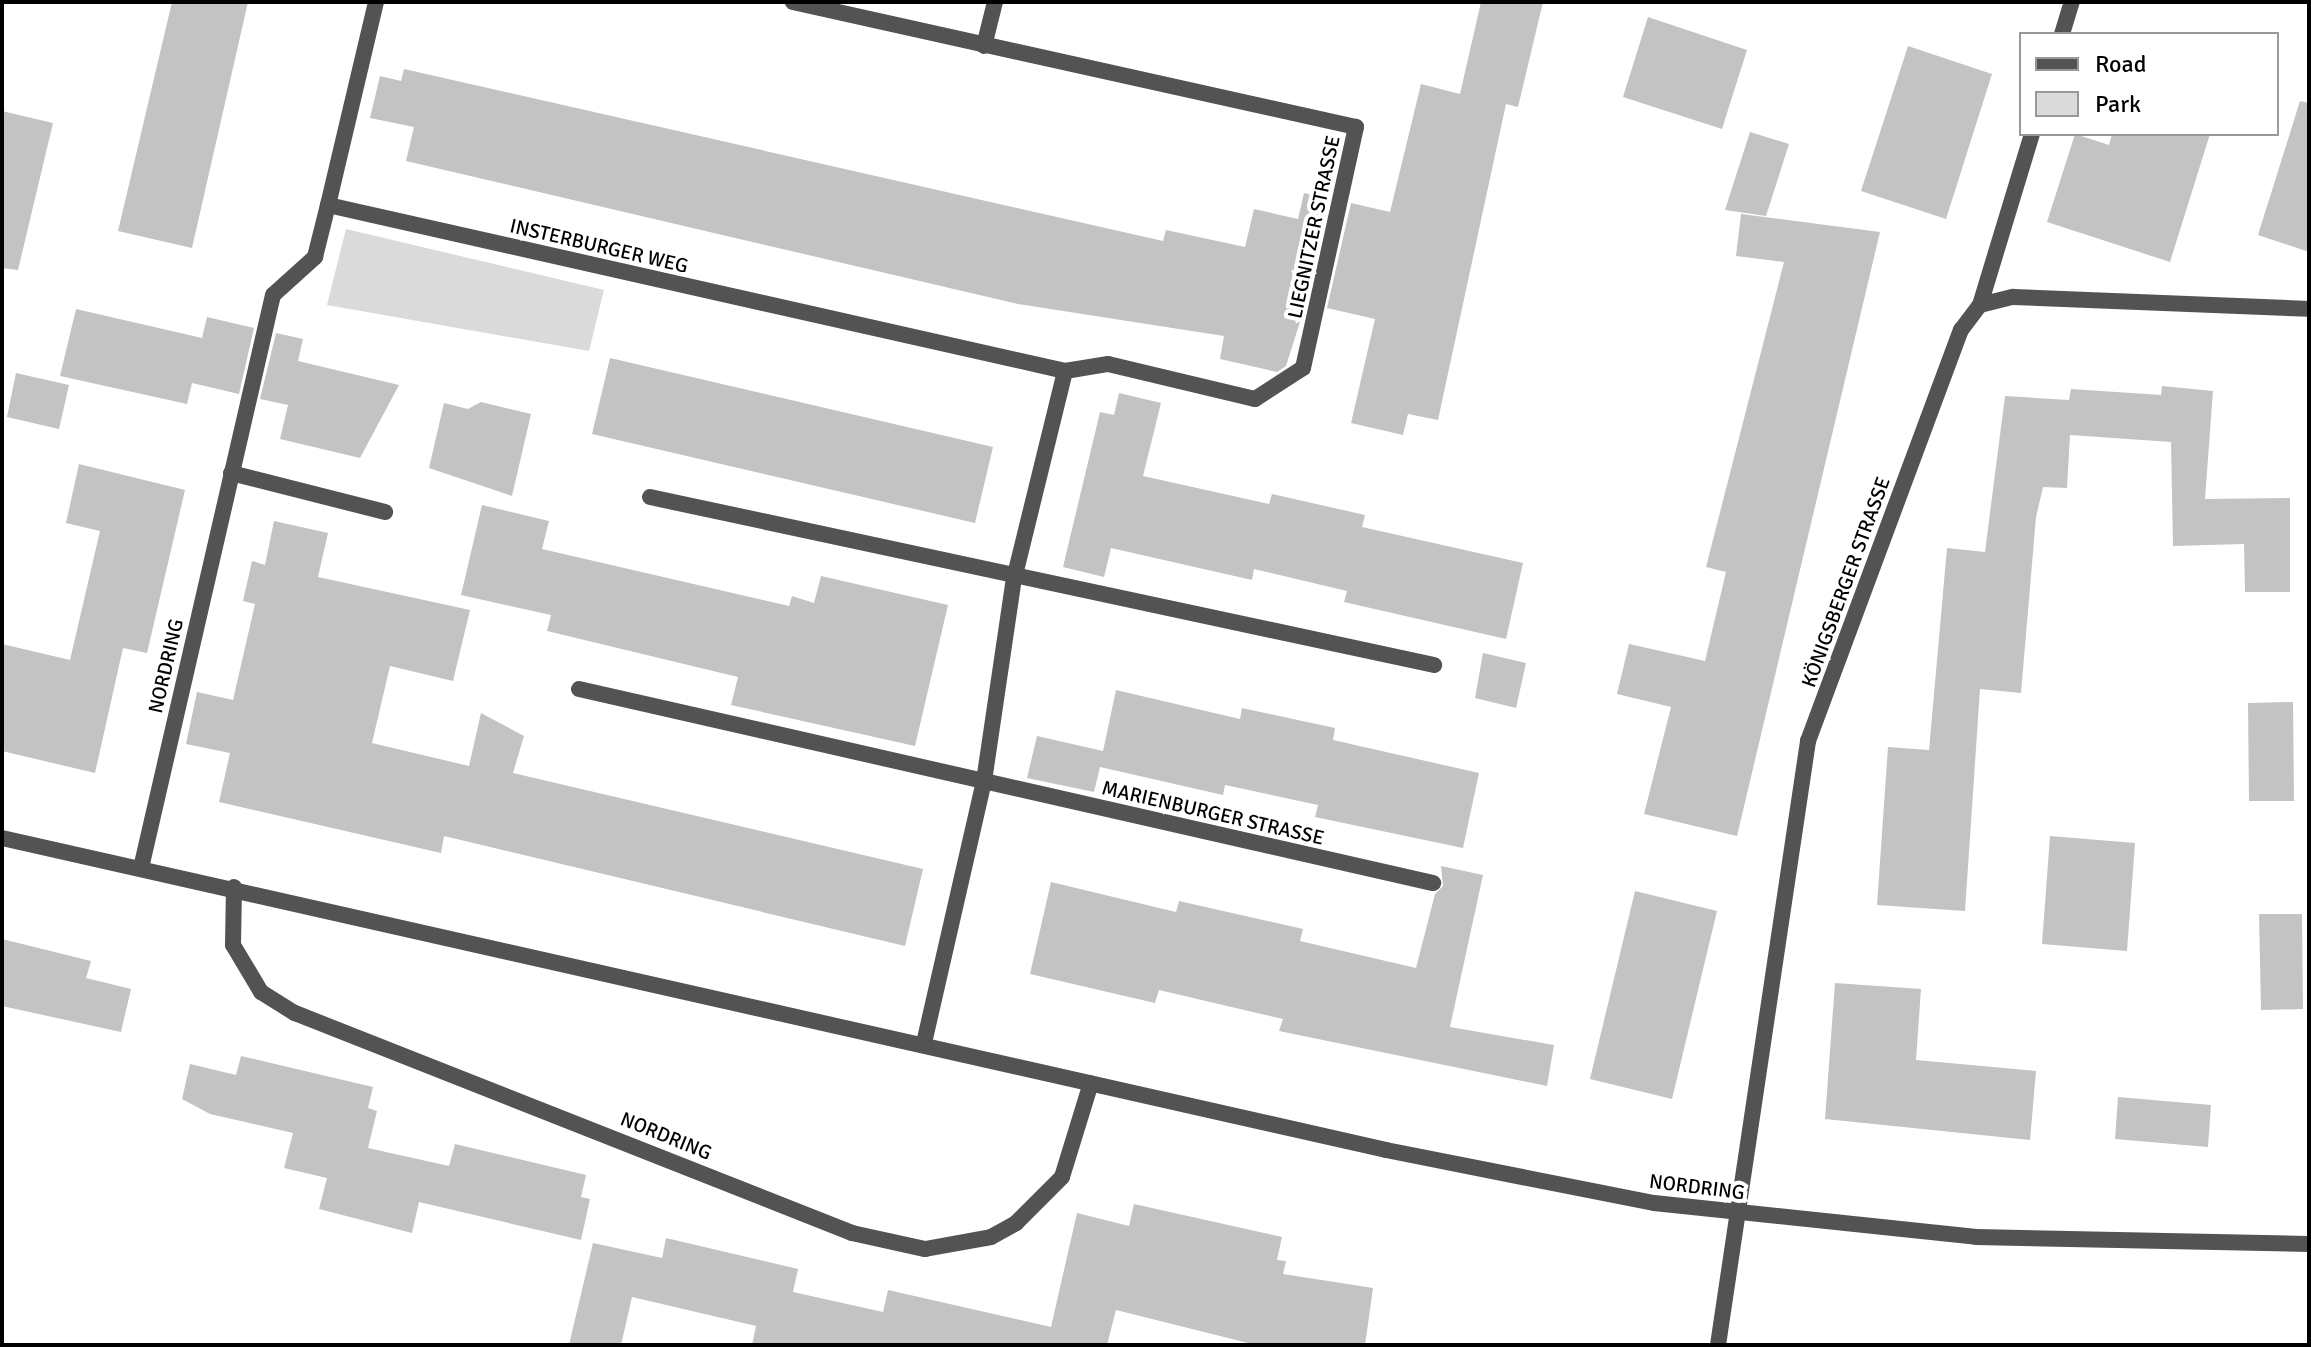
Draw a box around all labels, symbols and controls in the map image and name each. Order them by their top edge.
legend [2019,32,2279,136]
text: Road [2095,49,2146,79]
text: Park [2095,89,2141,119]
street label: LIEGNITZER STRASSE [1283,133,1345,321]
street label: INSTERBURGER WEG [508,214,690,278]
street label: KÖNIGSBERGER STRASSE [1797,473,1895,691]
street label: NORDRING [144,617,188,715]
street label: MARIENBURGER STRASSE [1100,776,1326,850]
street label: NORDRING [617,1107,715,1165]
street label: NORDRING [1648,1169,1746,1205]

